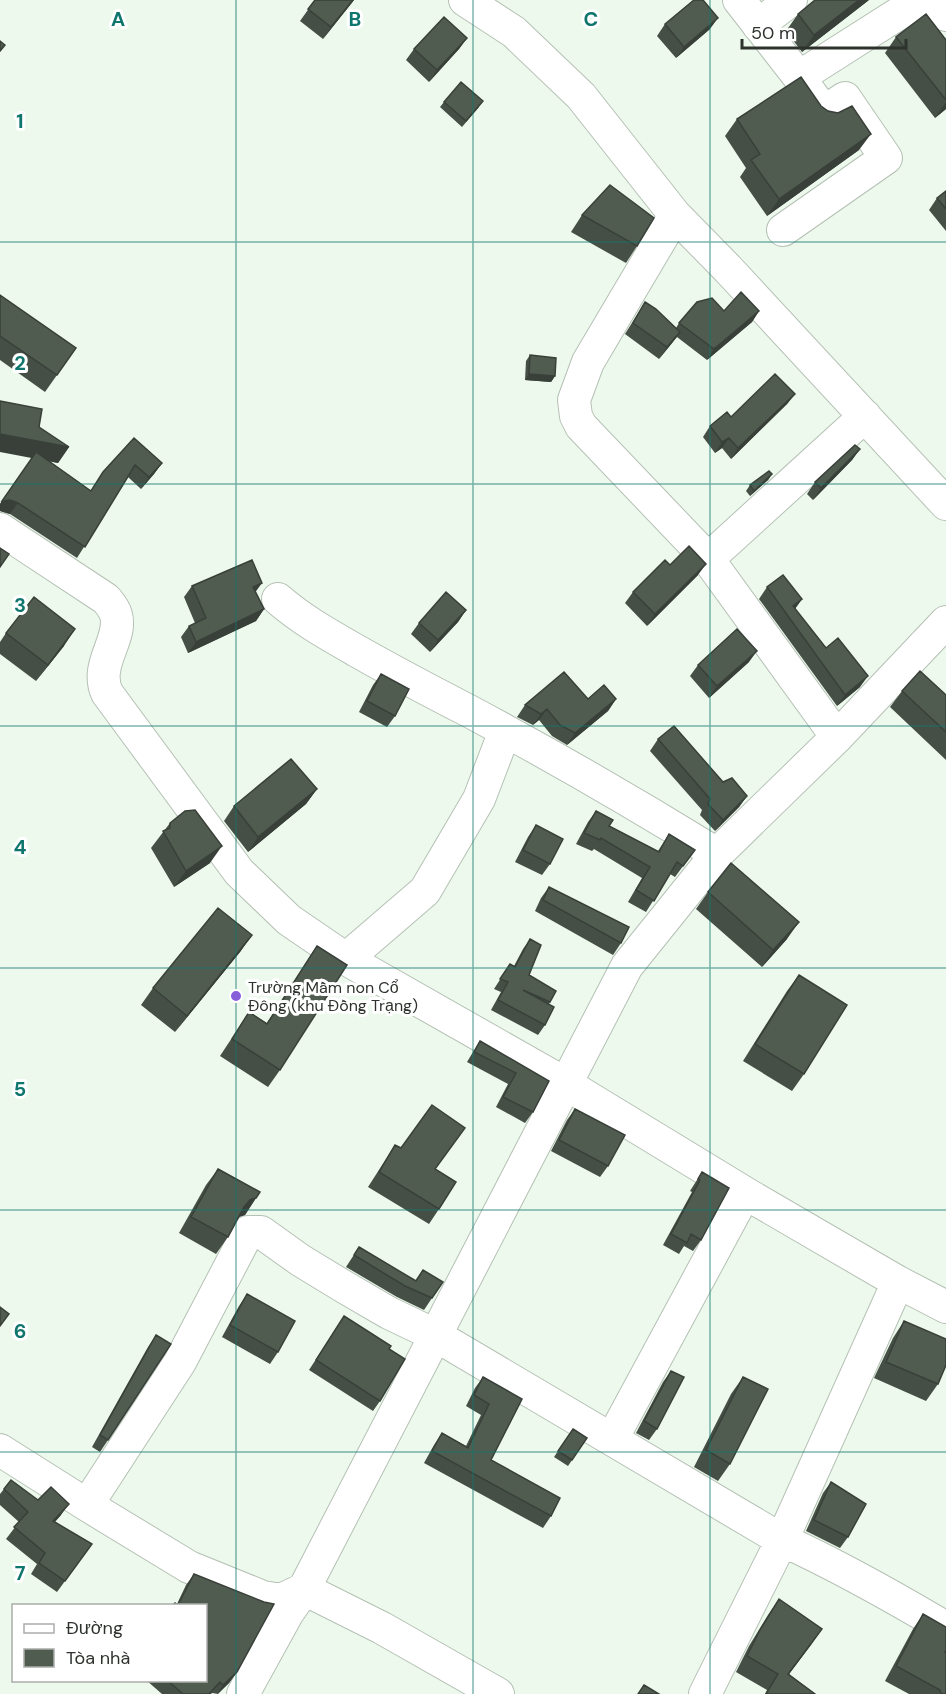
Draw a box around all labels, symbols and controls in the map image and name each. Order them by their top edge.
text: A [111,6,125,32]
text: B [349,6,361,32]
text: C [584,6,598,32]
scale bar [742,12,906,50]
text: 50 m [751,21,795,45]
text: 1 [16,108,24,134]
text: 2 [14,350,26,376]
text: 3 [14,592,26,618]
text: 4 [14,834,27,860]
place label: Trường Mầm non Cổ Đông (khu Đồng Trạng) [248,977,418,1016]
marker: Trường Mầm non Cổ Đông (khu Đồng Trạng) [229,989,243,1003]
text: 5 [14,1076,26,1102]
text: 6 [14,1318,26,1344]
text: 7 [15,1560,26,1586]
legend [12,1604,207,1682]
text: Đường [66,1616,123,1640]
text: Tòa nhà [66,1646,130,1670]

